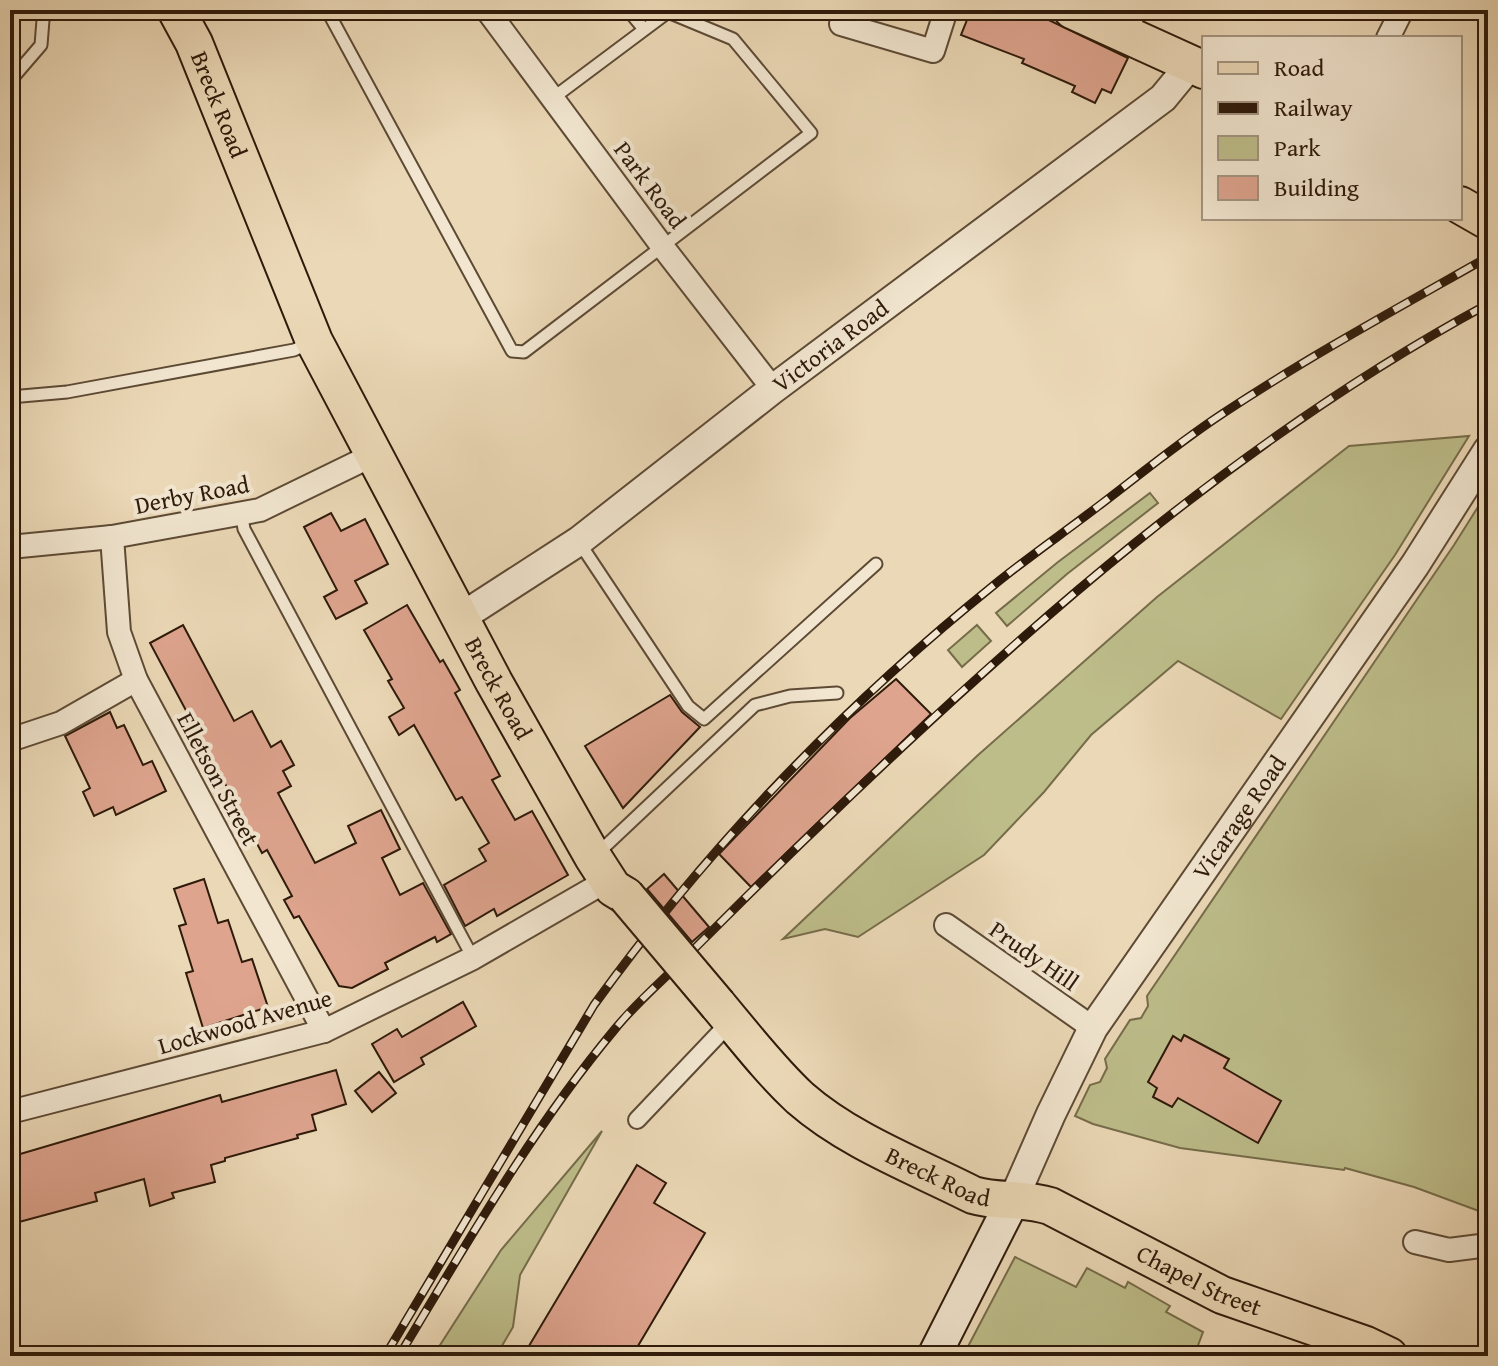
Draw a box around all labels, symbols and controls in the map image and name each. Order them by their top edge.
legend [1202,36,1462,220]
street label: Breck Road [182,46,257,163]
text: Road [1274,50,1324,85]
text: Railway [1274,90,1353,125]
text: Park [1274,130,1321,165]
street label: Park Road [606,134,695,236]
text: Building [1274,170,1359,205]
street label: Victoria Road [765,290,896,401]
street label: Derby Road [132,466,252,523]
street label: Breck Road [456,631,541,746]
street label: Elletson Street [169,706,269,852]
street label: Vicarage Road [1184,748,1295,886]
street label: Prudy Hill [982,912,1086,999]
street label: Lockwood Avenue [154,980,336,1063]
street label: Breck Road [880,1138,993,1215]
street label: Chapel Street [1131,1236,1267,1325]

